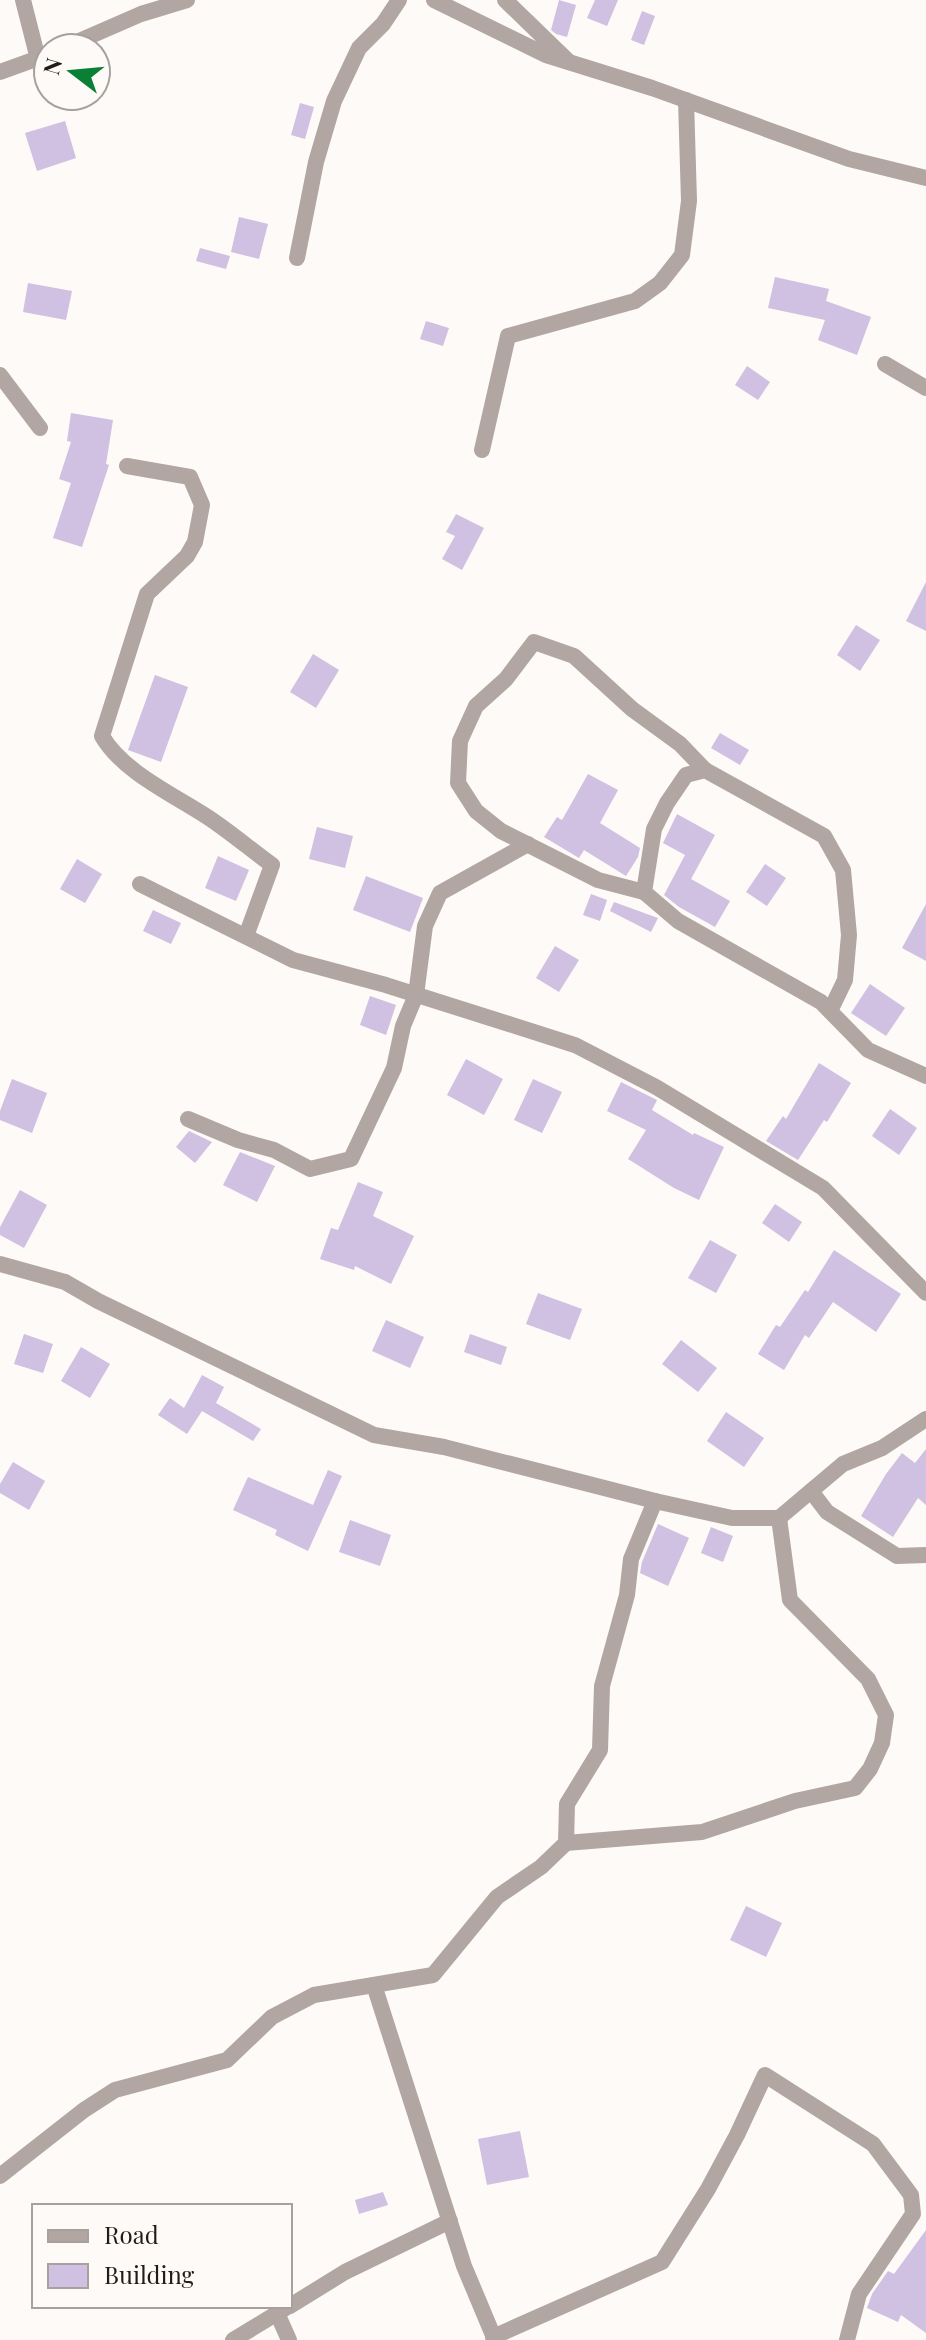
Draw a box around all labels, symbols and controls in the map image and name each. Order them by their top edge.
north arrow [32,32,112,112]
text: N [35,54,68,78]
legend [32,2204,292,2308]
text: Road [104,2218,159,2250]
text: Building [104,2258,195,2290]

